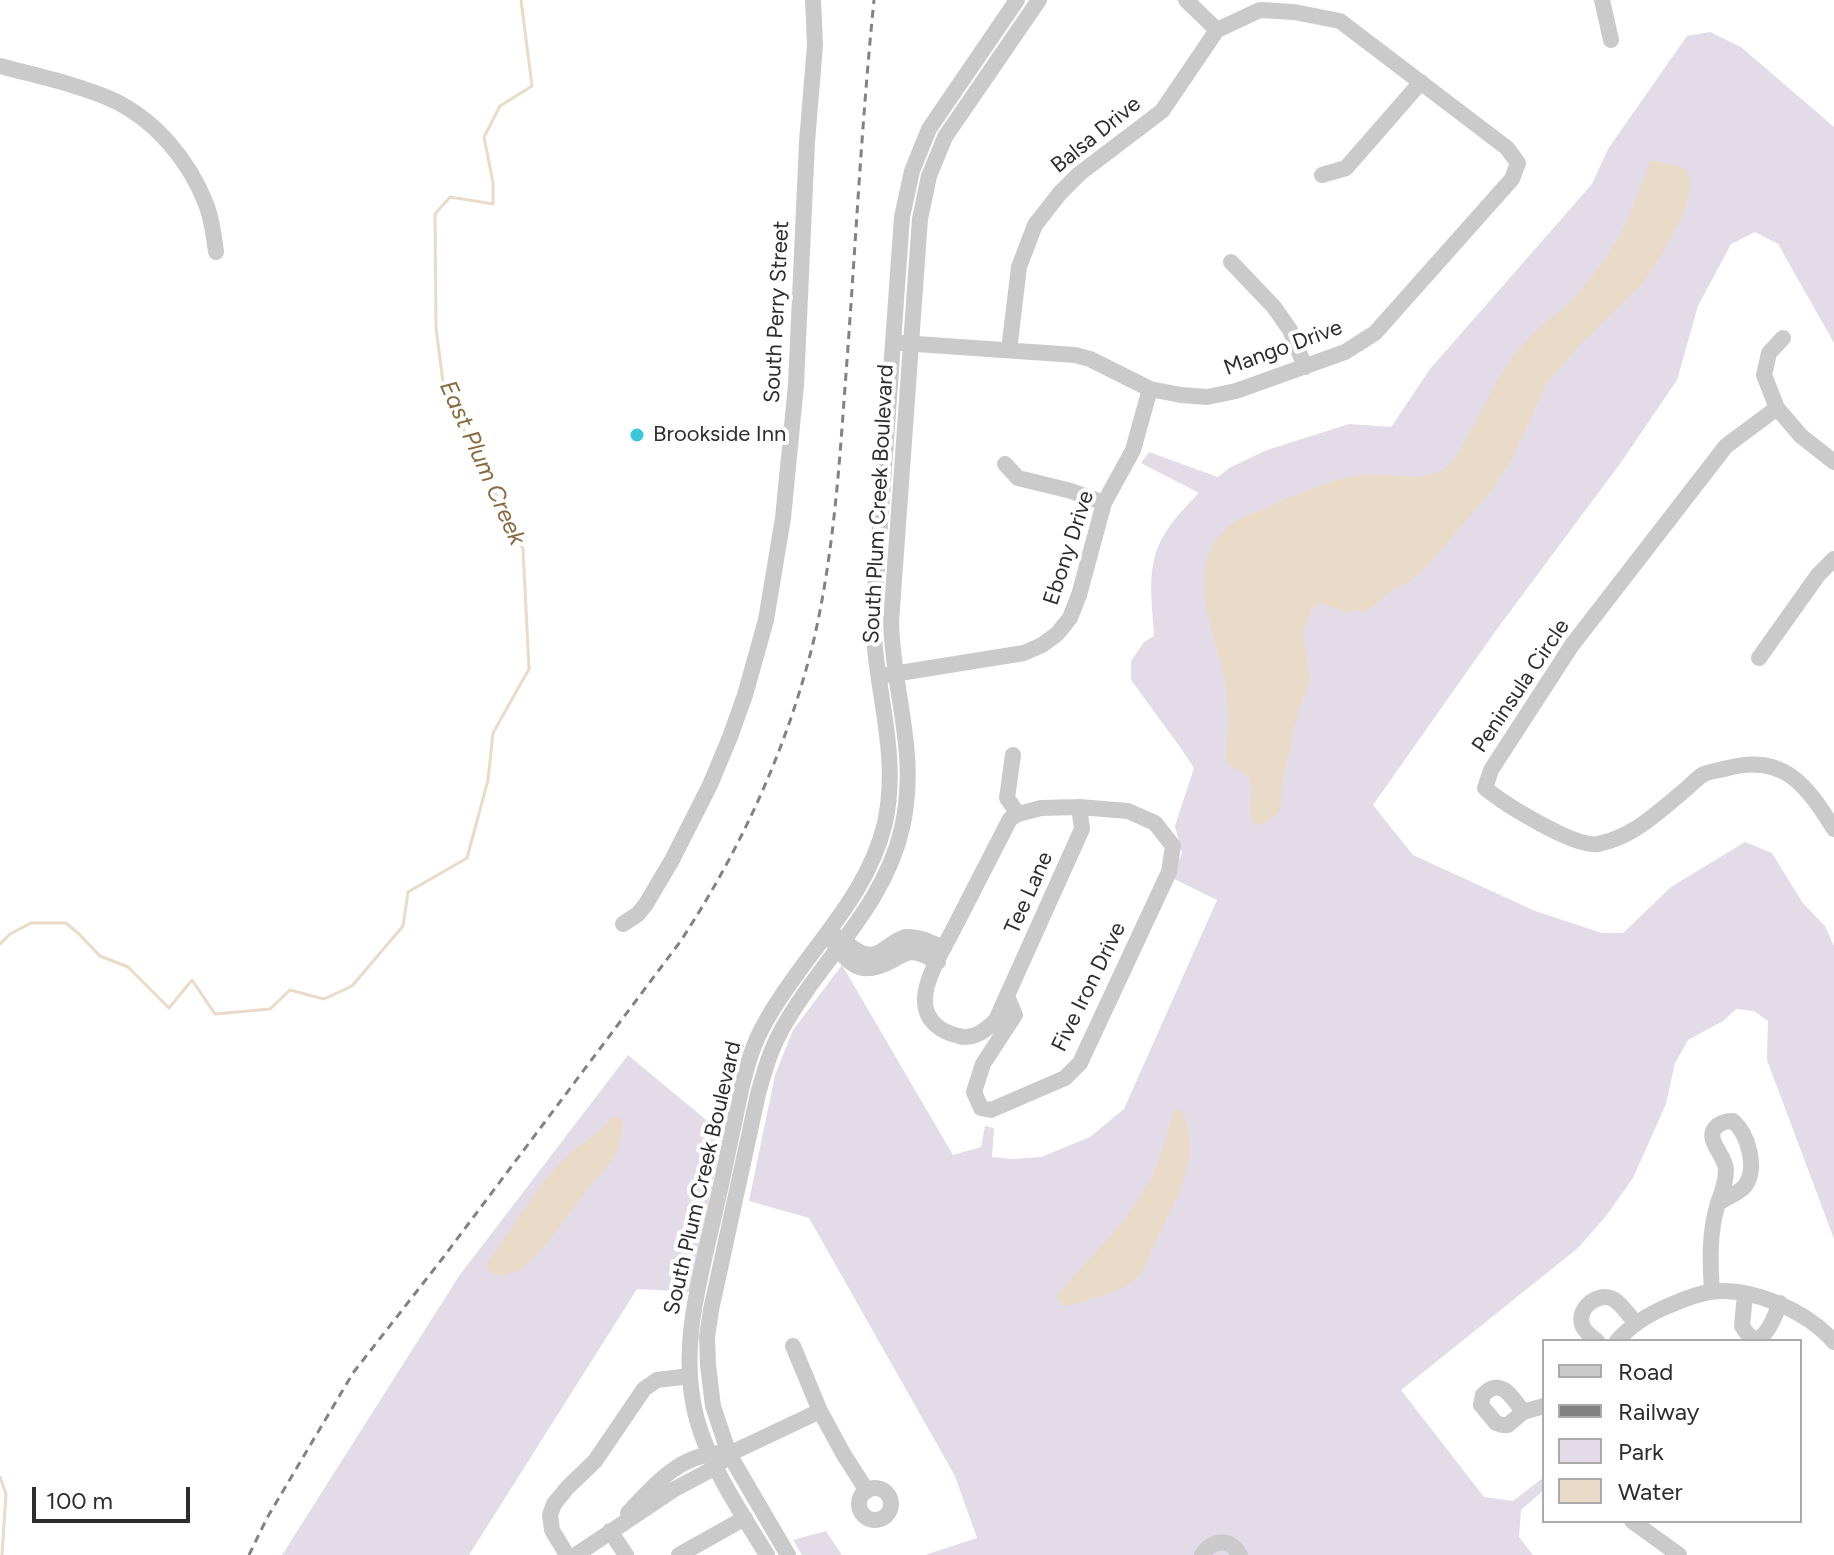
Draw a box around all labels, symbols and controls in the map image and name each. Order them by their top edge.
street label: Balsa Drive [1046,91,1146,179]
street label: South Perry Street [759,220,795,404]
street label: Mango Drive [1220,314,1346,382]
street label: South Plum Creek Boulevard [858,364,900,644]
water label: East Plum Creek [433,376,531,550]
place label: Brookside Inn [653,422,786,448]
marker: Brookside Inn [628,426,646,444]
street label: Ebony Drive [1038,487,1100,609]
street label: Peninsula Circle [1467,614,1575,758]
street label: Tee Lane [999,848,1059,938]
street label: Five Iron Drive [1046,918,1132,1056]
street label: South Plum Creek Boulevard [659,1039,747,1317]
legend [1542,1339,1802,1523]
text: Road [1618,1357,1673,1386]
text: Railway [1618,1397,1699,1426]
text: Park [1618,1437,1664,1466]
scale bar [36,1471,194,1521]
text: Water [1618,1477,1683,1506]
text: 100 m [46,1486,113,1515]

